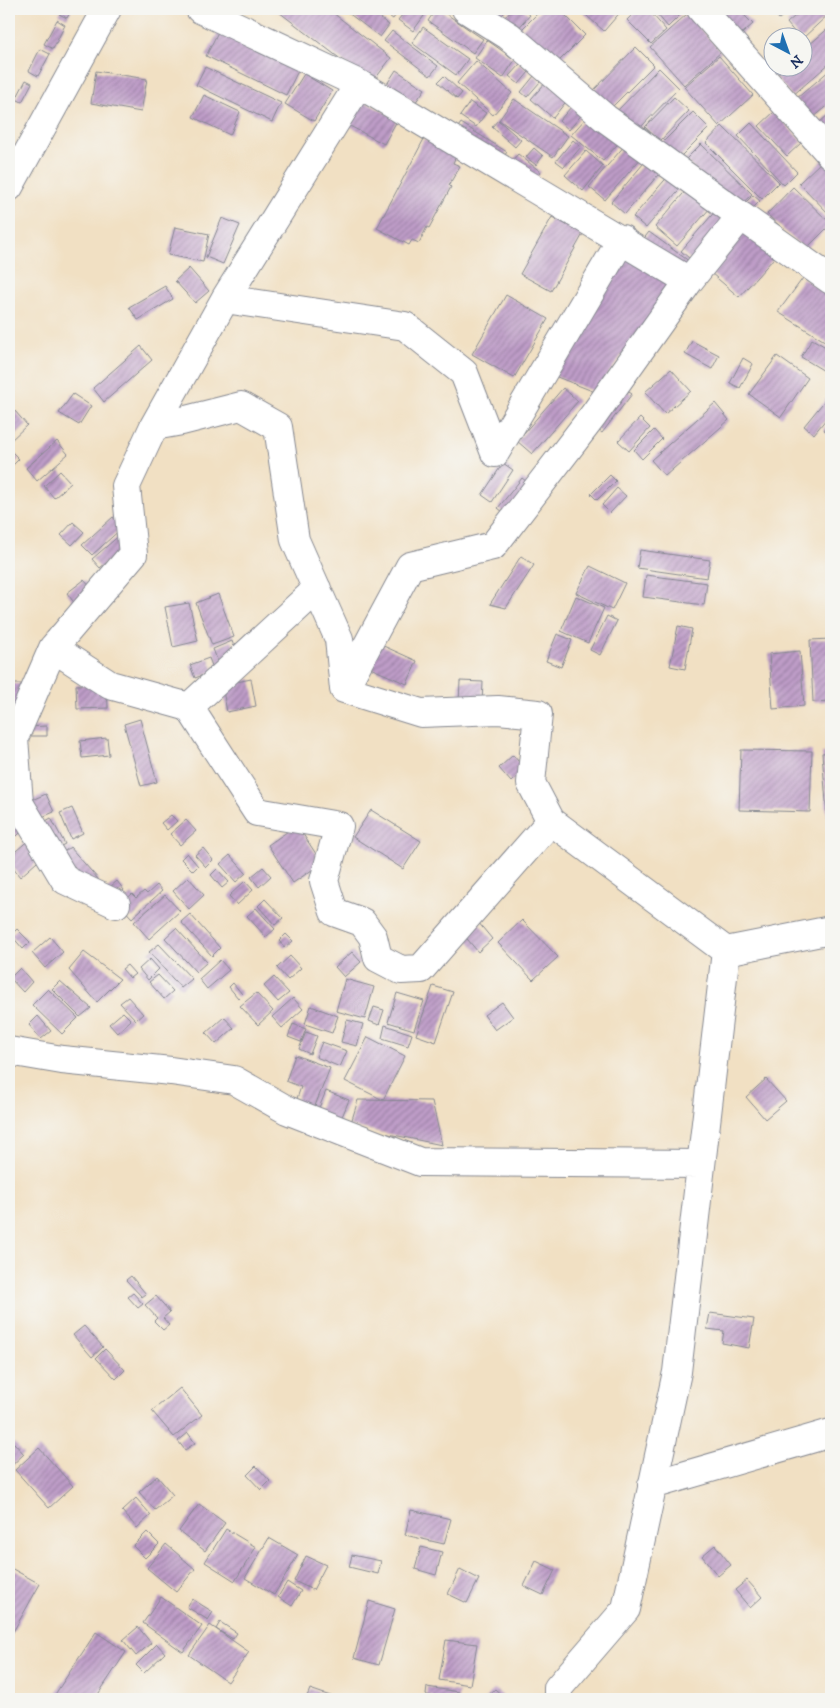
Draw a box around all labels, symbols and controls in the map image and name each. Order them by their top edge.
north arrow [762,28,812,78]
text: N [785,50,806,72]

